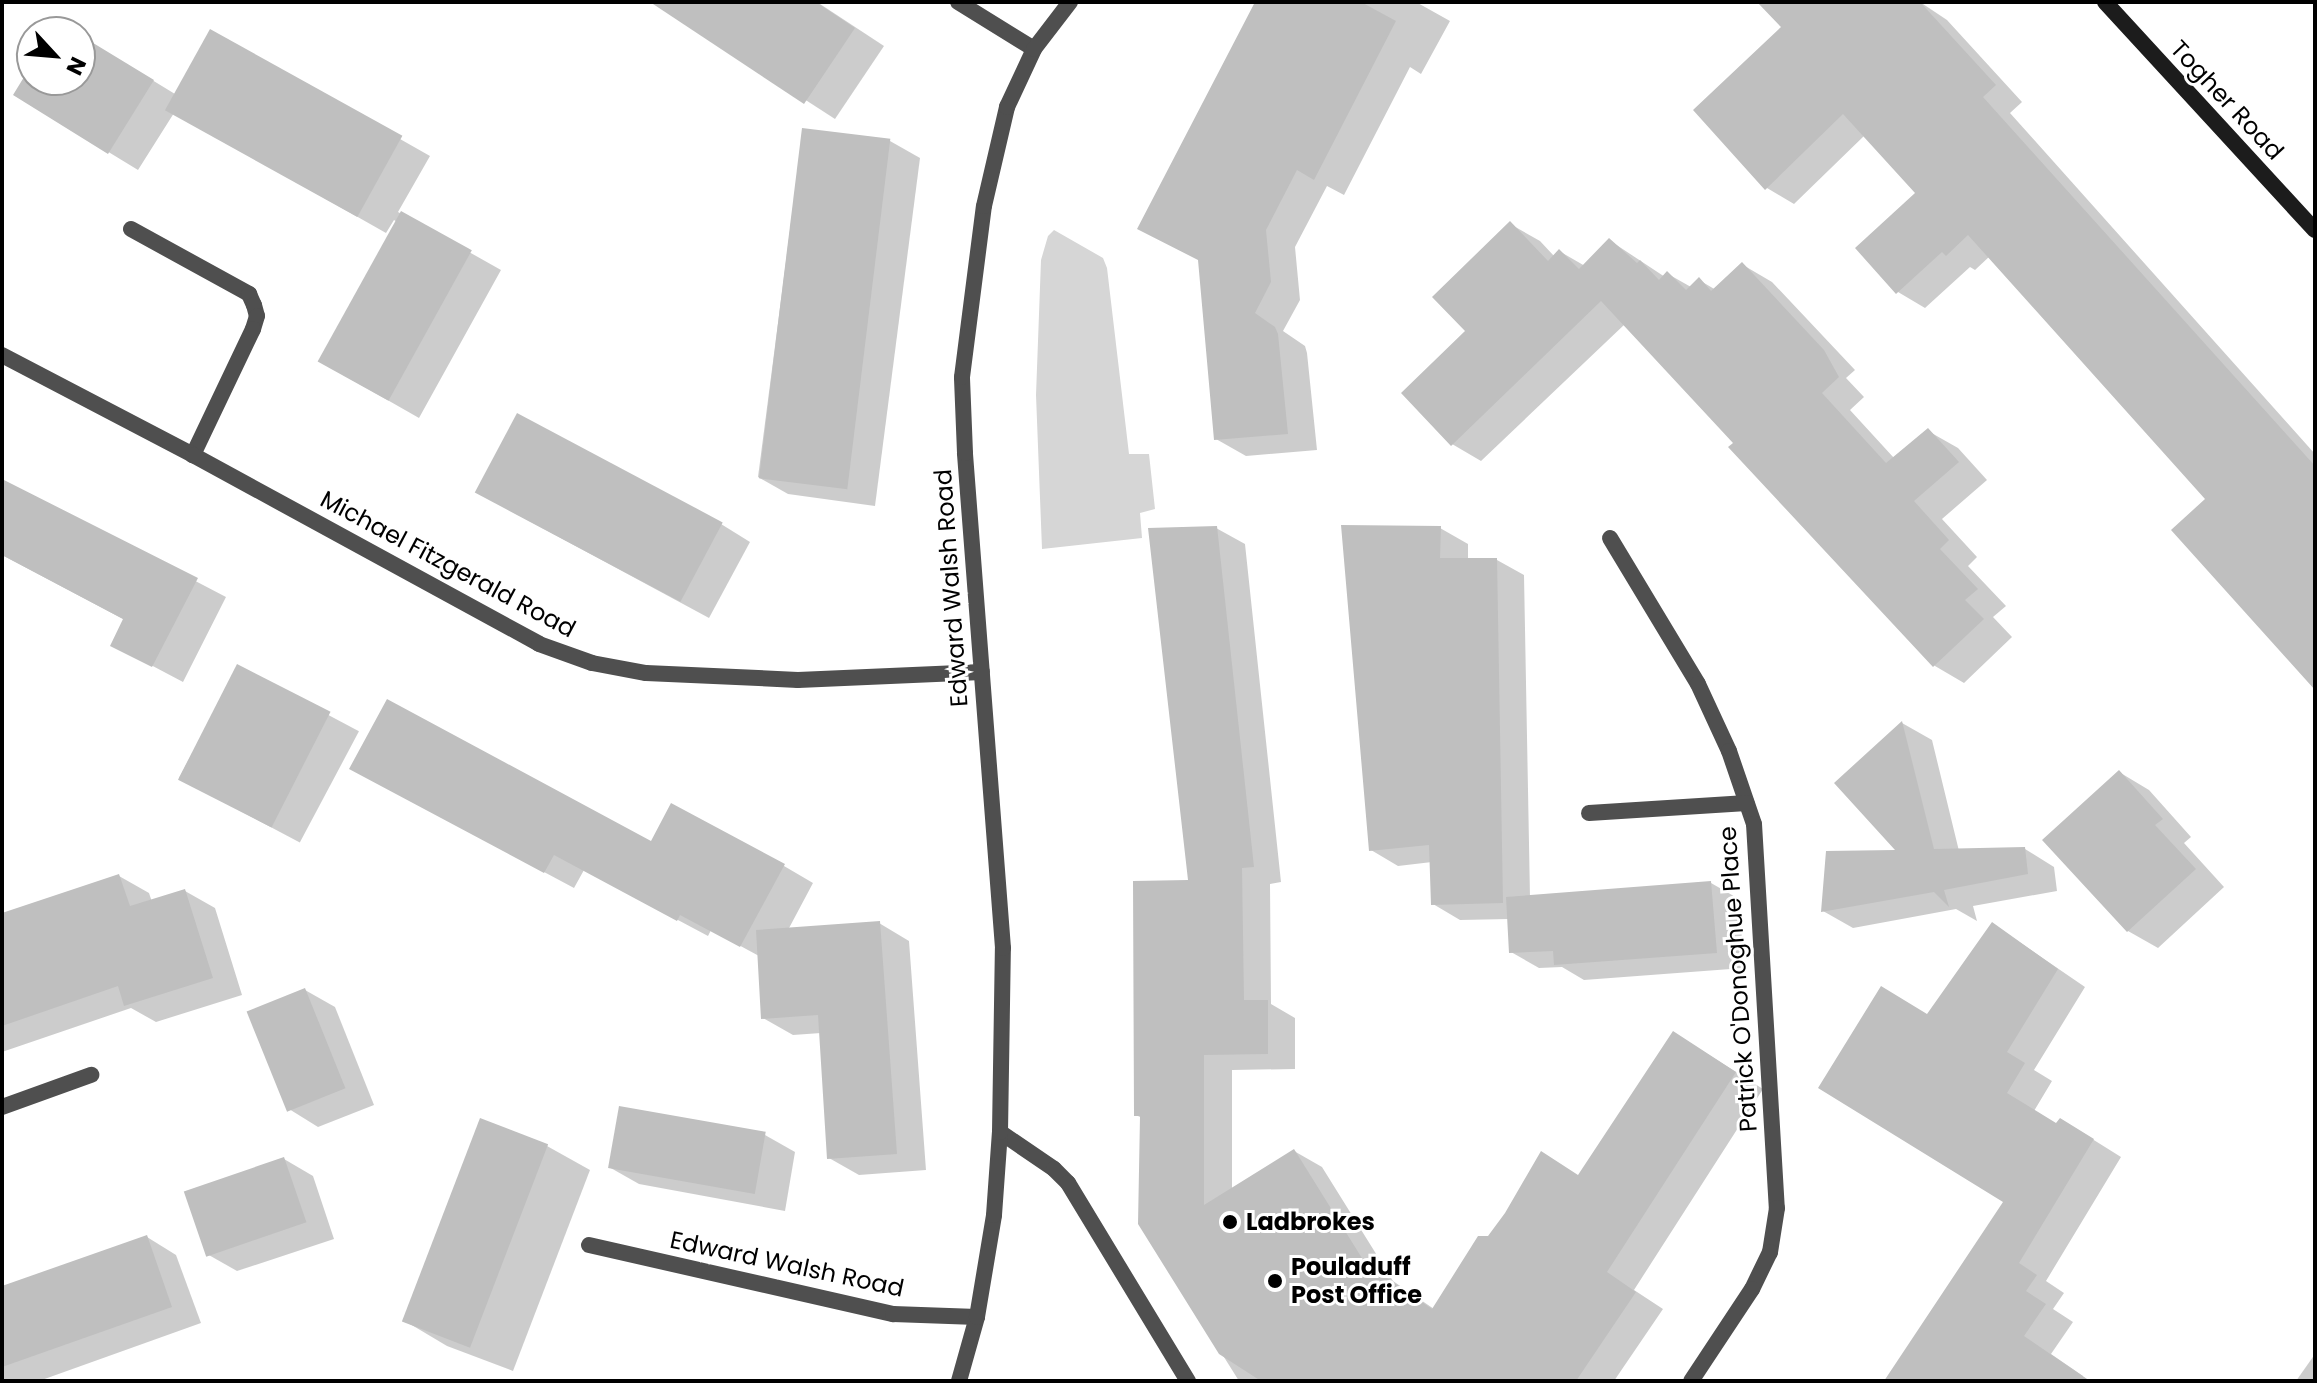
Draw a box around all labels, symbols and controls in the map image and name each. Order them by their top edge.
north arrow [16,16,96,96]
street label: Togher Road [2164,34,2290,166]
text: N [59,52,94,80]
street label: Edward Walsh Road [928,468,974,708]
street label: Michael Fitzgerald Road [316,484,580,644]
street label: Patrick O'Donoghue Place [1713,825,1763,1133]
place label: Ladbrokes [1246,1208,1375,1236]
marker: Ladbrokes [1221,1213,1239,1231]
street label: Edward Walsh Road [667,1225,907,1303]
place label: Pouladuff Post Office [1291,1253,1422,1309]
marker: Pouladuff Post Office [1266,1272,1284,1290]

